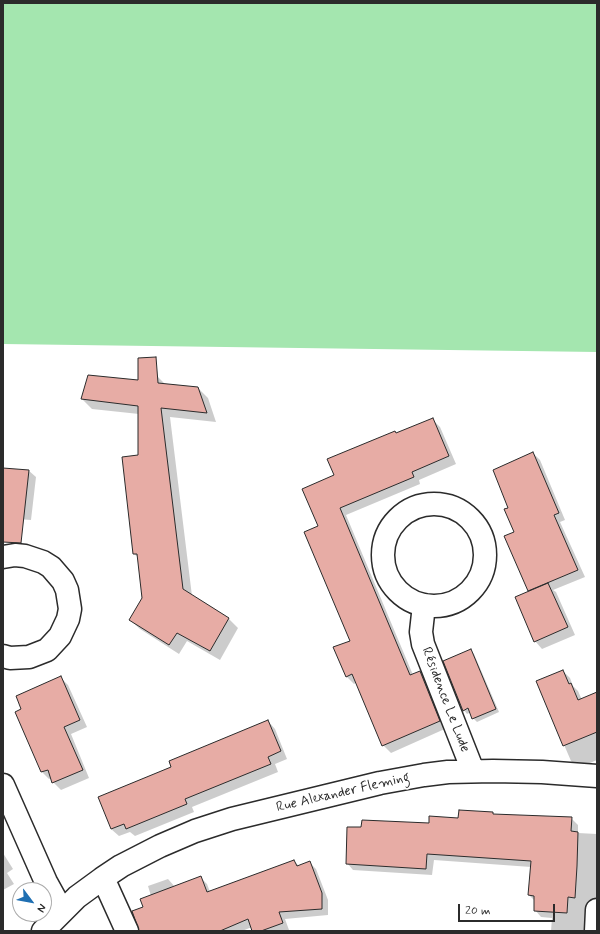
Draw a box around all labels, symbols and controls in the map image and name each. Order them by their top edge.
street label: Résidence Le Lude [417,645,473,755]
street label: Rue Alexander Fleming [275,769,411,817]
north arrow [12,882,52,922]
scale bar [460,896,557,922]
text: N [33,901,49,915]
text: 20 m [465,903,491,919]

